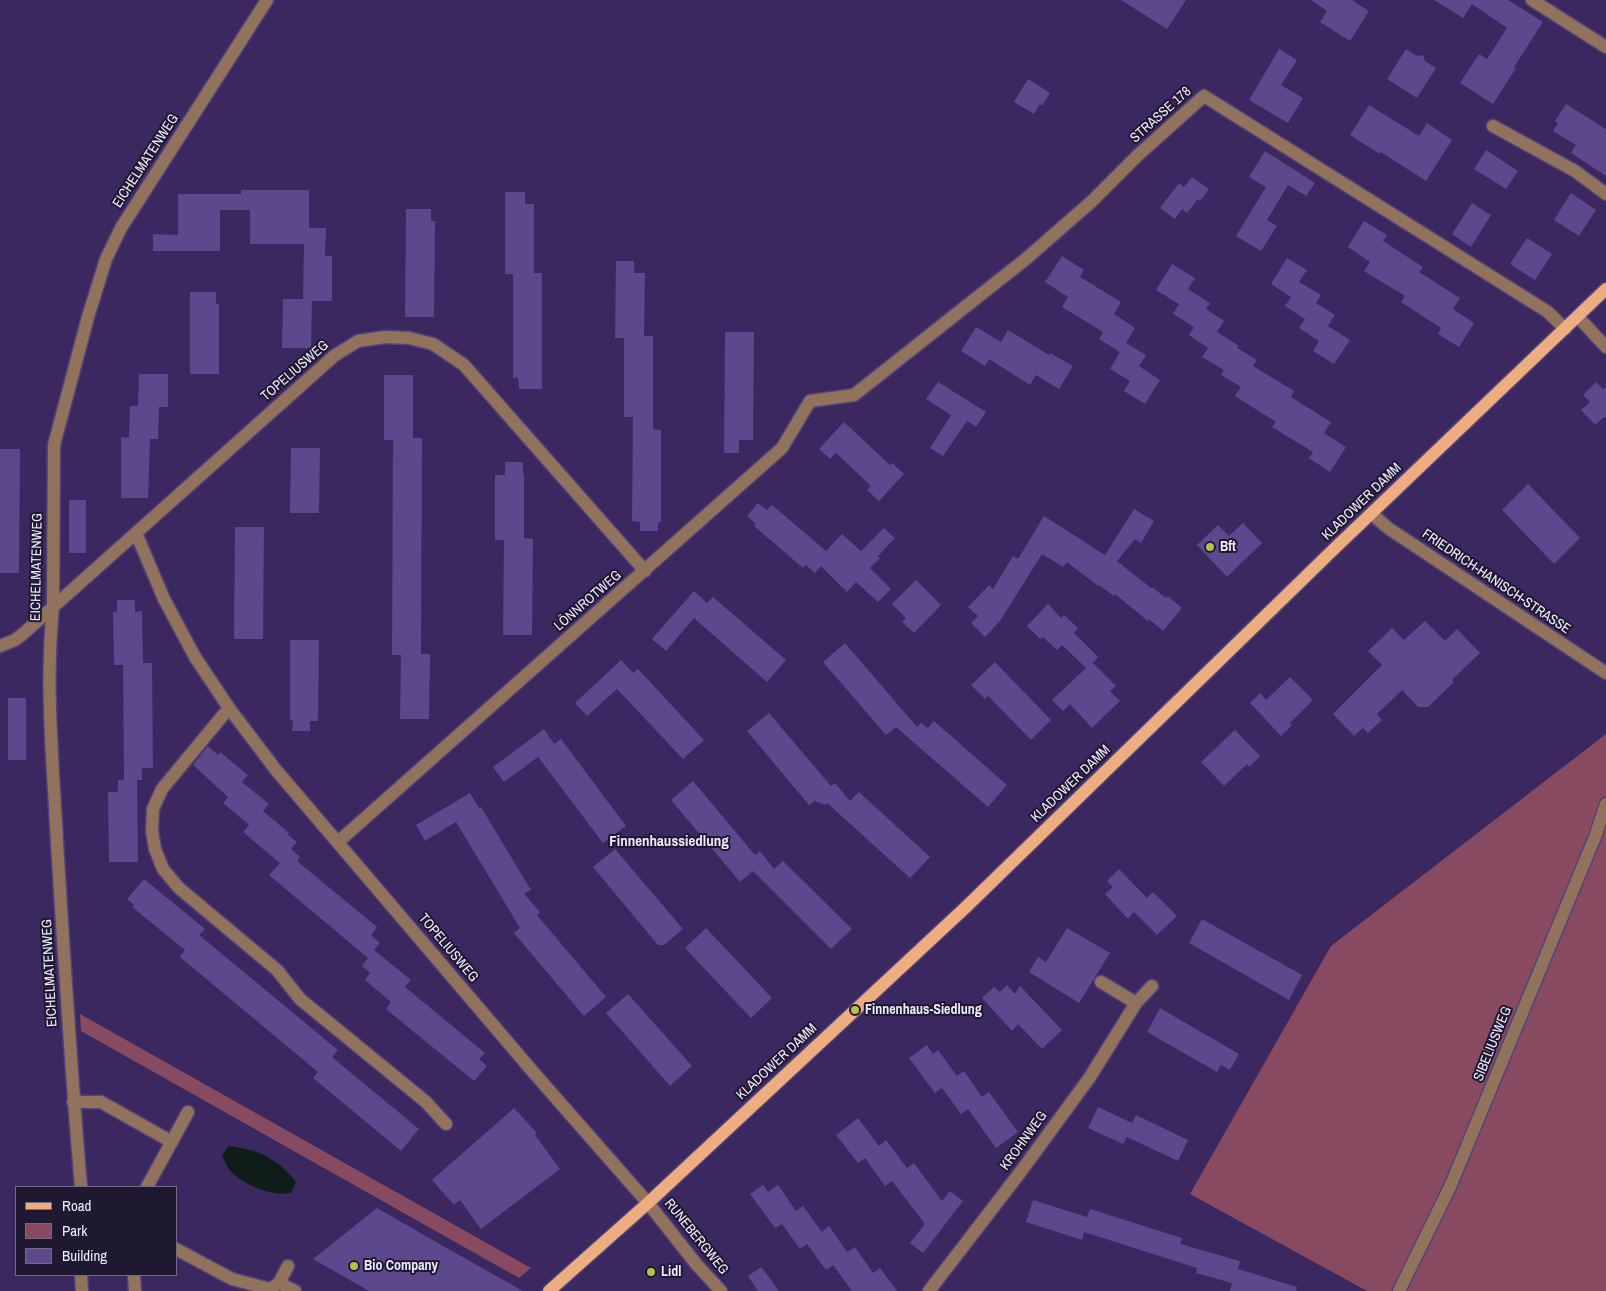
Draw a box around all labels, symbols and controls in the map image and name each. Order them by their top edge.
street label: STRASSE 178 [1127,83,1195,147]
street label: EICHELMATENWEG [109,111,183,211]
street label: TOPELIUSWEG [258,337,332,405]
street label: KLADOWER DAMM [1319,460,1405,544]
street label: EICHELMATENWEG [28,513,46,621]
street label: FRIEDRICH-HANISCH-STRASSE [1419,526,1573,638]
place label: Bft [1220,539,1236,555]
marker: Bft [1204,541,1216,553]
street label: LÖNNROTWEG [551,567,625,635]
street label: KLADOWER DAMM [1028,742,1114,826]
district label: Finnenhaussiedlung [609,833,729,851]
street label: TOPELIUSWEG [415,910,481,986]
street label: EICHELMATENWEG [39,919,61,1027]
place label: Finnenhaus-Siedlung [865,1002,982,1018]
marker: Finnenhaus-Siedlung [849,1004,861,1016]
street label: SIBELIUSWEG [1470,1004,1516,1084]
street label: KLADOWER DAMM [733,1020,821,1104]
street label: KROHNWEG [997,1108,1051,1174]
legend [15,1186,178,1276]
text: Road [62,1195,91,1216]
street label: RUNEBERGWEG [660,1196,732,1278]
text: Park [62,1220,87,1241]
text: Building [62,1245,107,1266]
place label: Bio Company [364,1258,438,1274]
marker: Bio Company [348,1260,360,1272]
place label: Lidl [661,1264,681,1280]
marker: Lidl [645,1266,657,1278]

